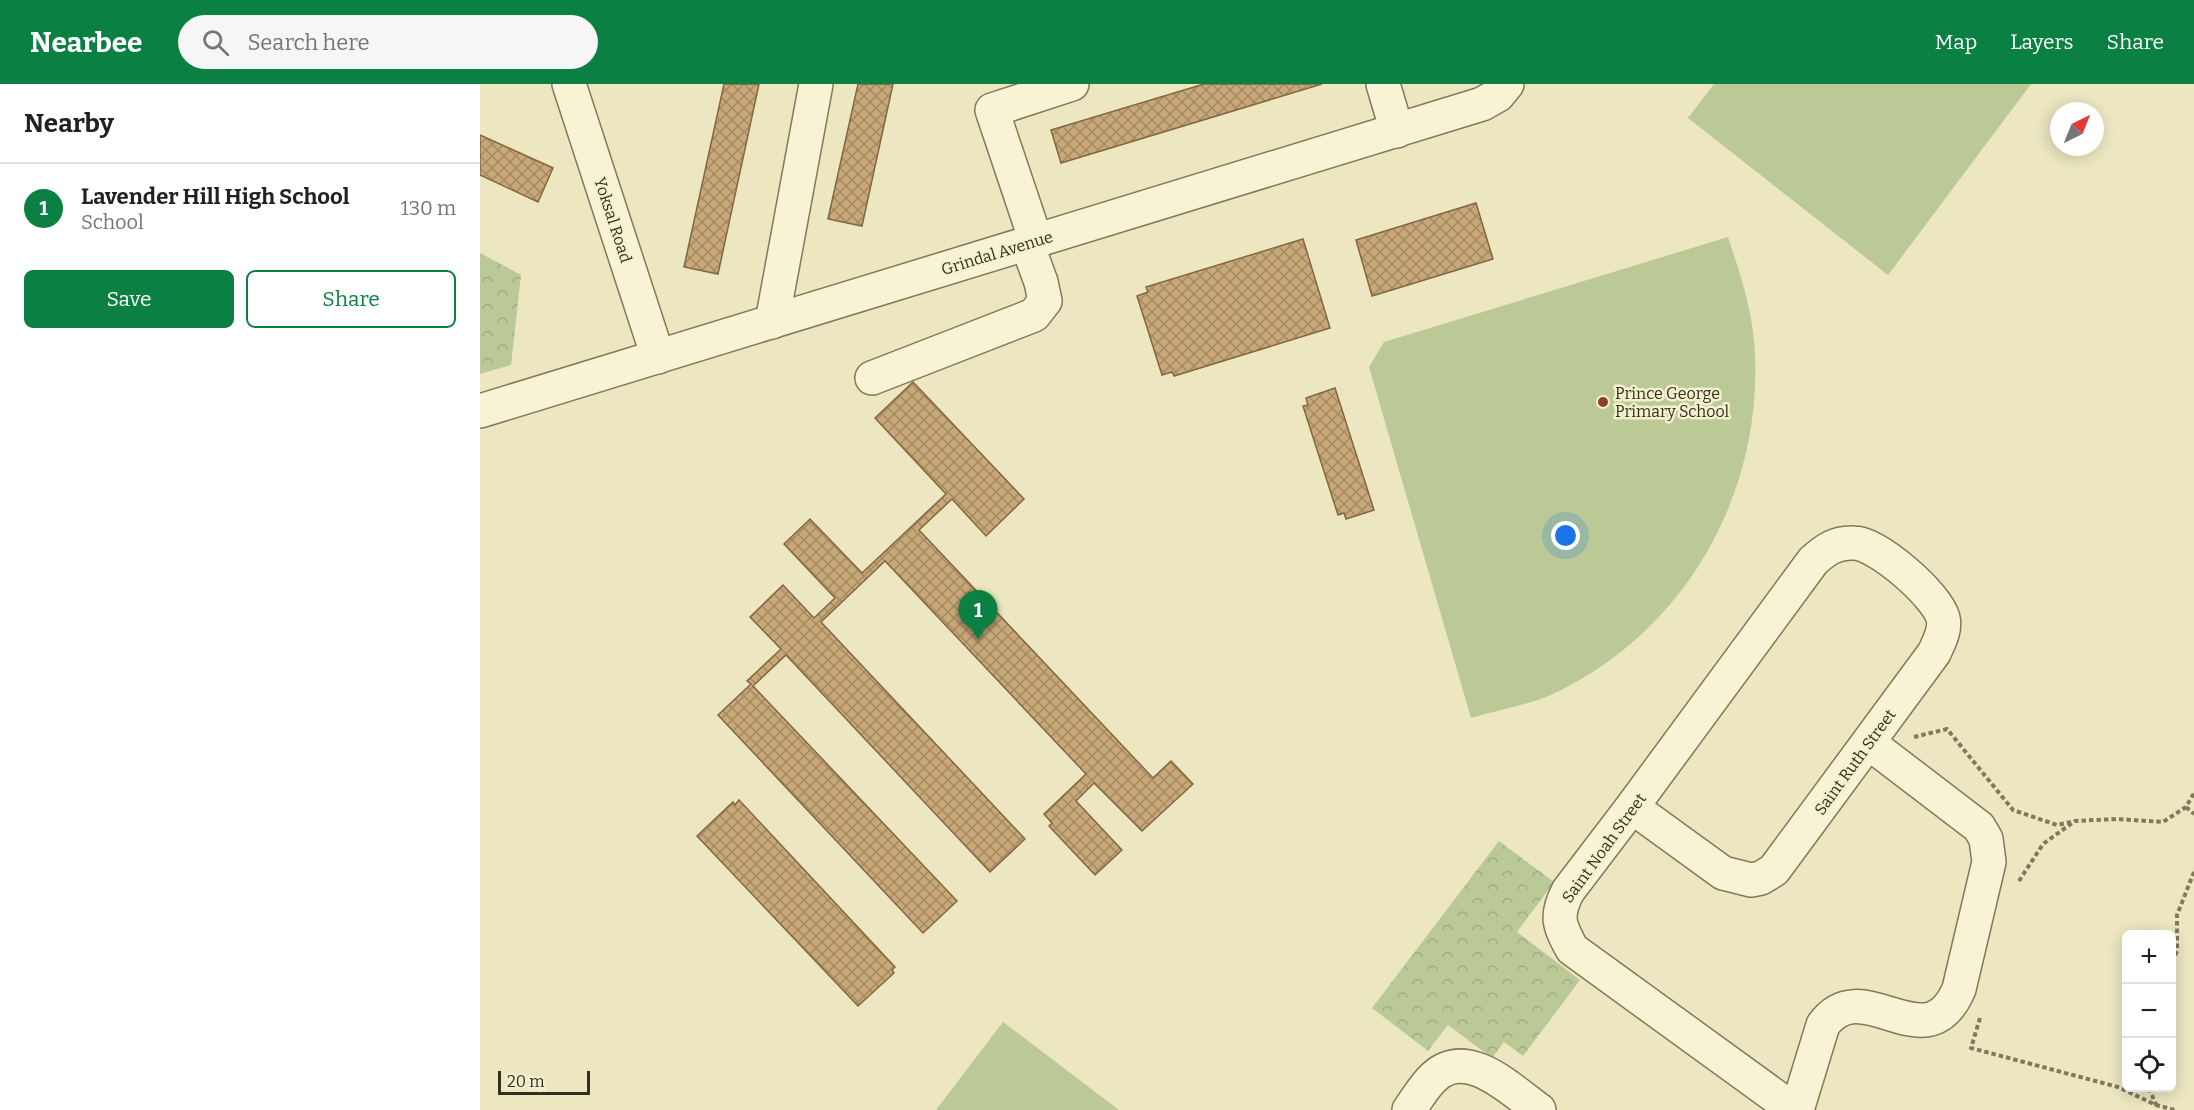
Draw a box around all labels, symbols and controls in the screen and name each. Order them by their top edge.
search box [178,15,598,69]
text: Nearbee [30,26,142,59]
icon: search [199,26,232,59]
text: Search here [247,29,370,56]
text: Map [1935,29,1977,55]
text: Layers [2010,29,2074,55]
text: Share [2107,29,2164,55]
north arrow [2050,102,2104,156]
text: Nearby [24,108,114,139]
street label: Yoksal Road [590,175,636,266]
text: Lavender Hill High School [81,183,350,210]
text: 1 [39,196,48,220]
text: 130 m [401,196,456,220]
text: School [81,210,144,234]
street label: Grindal Avenue [939,227,1055,279]
button: Save [24,270,234,328]
button: Share [246,270,456,328]
place label: Prince George Primary School [1615,384,1730,421]
marker: Prince George Primary School [1596,395,1610,409]
your location [1551,521,1580,550]
pin: 1 [958,590,998,640]
street label: Saint Ruth Street [1810,705,1900,819]
street label: Saint Noah Street [1558,789,1650,906]
map controls [2122,930,2176,1092]
button: + [2122,930,2176,984]
button: − [2122,984,2176,1038]
button: locate [2122,1038,2176,1092]
scale bar [498,1068,590,1096]
text: 20 m [507,1072,544,1091]

